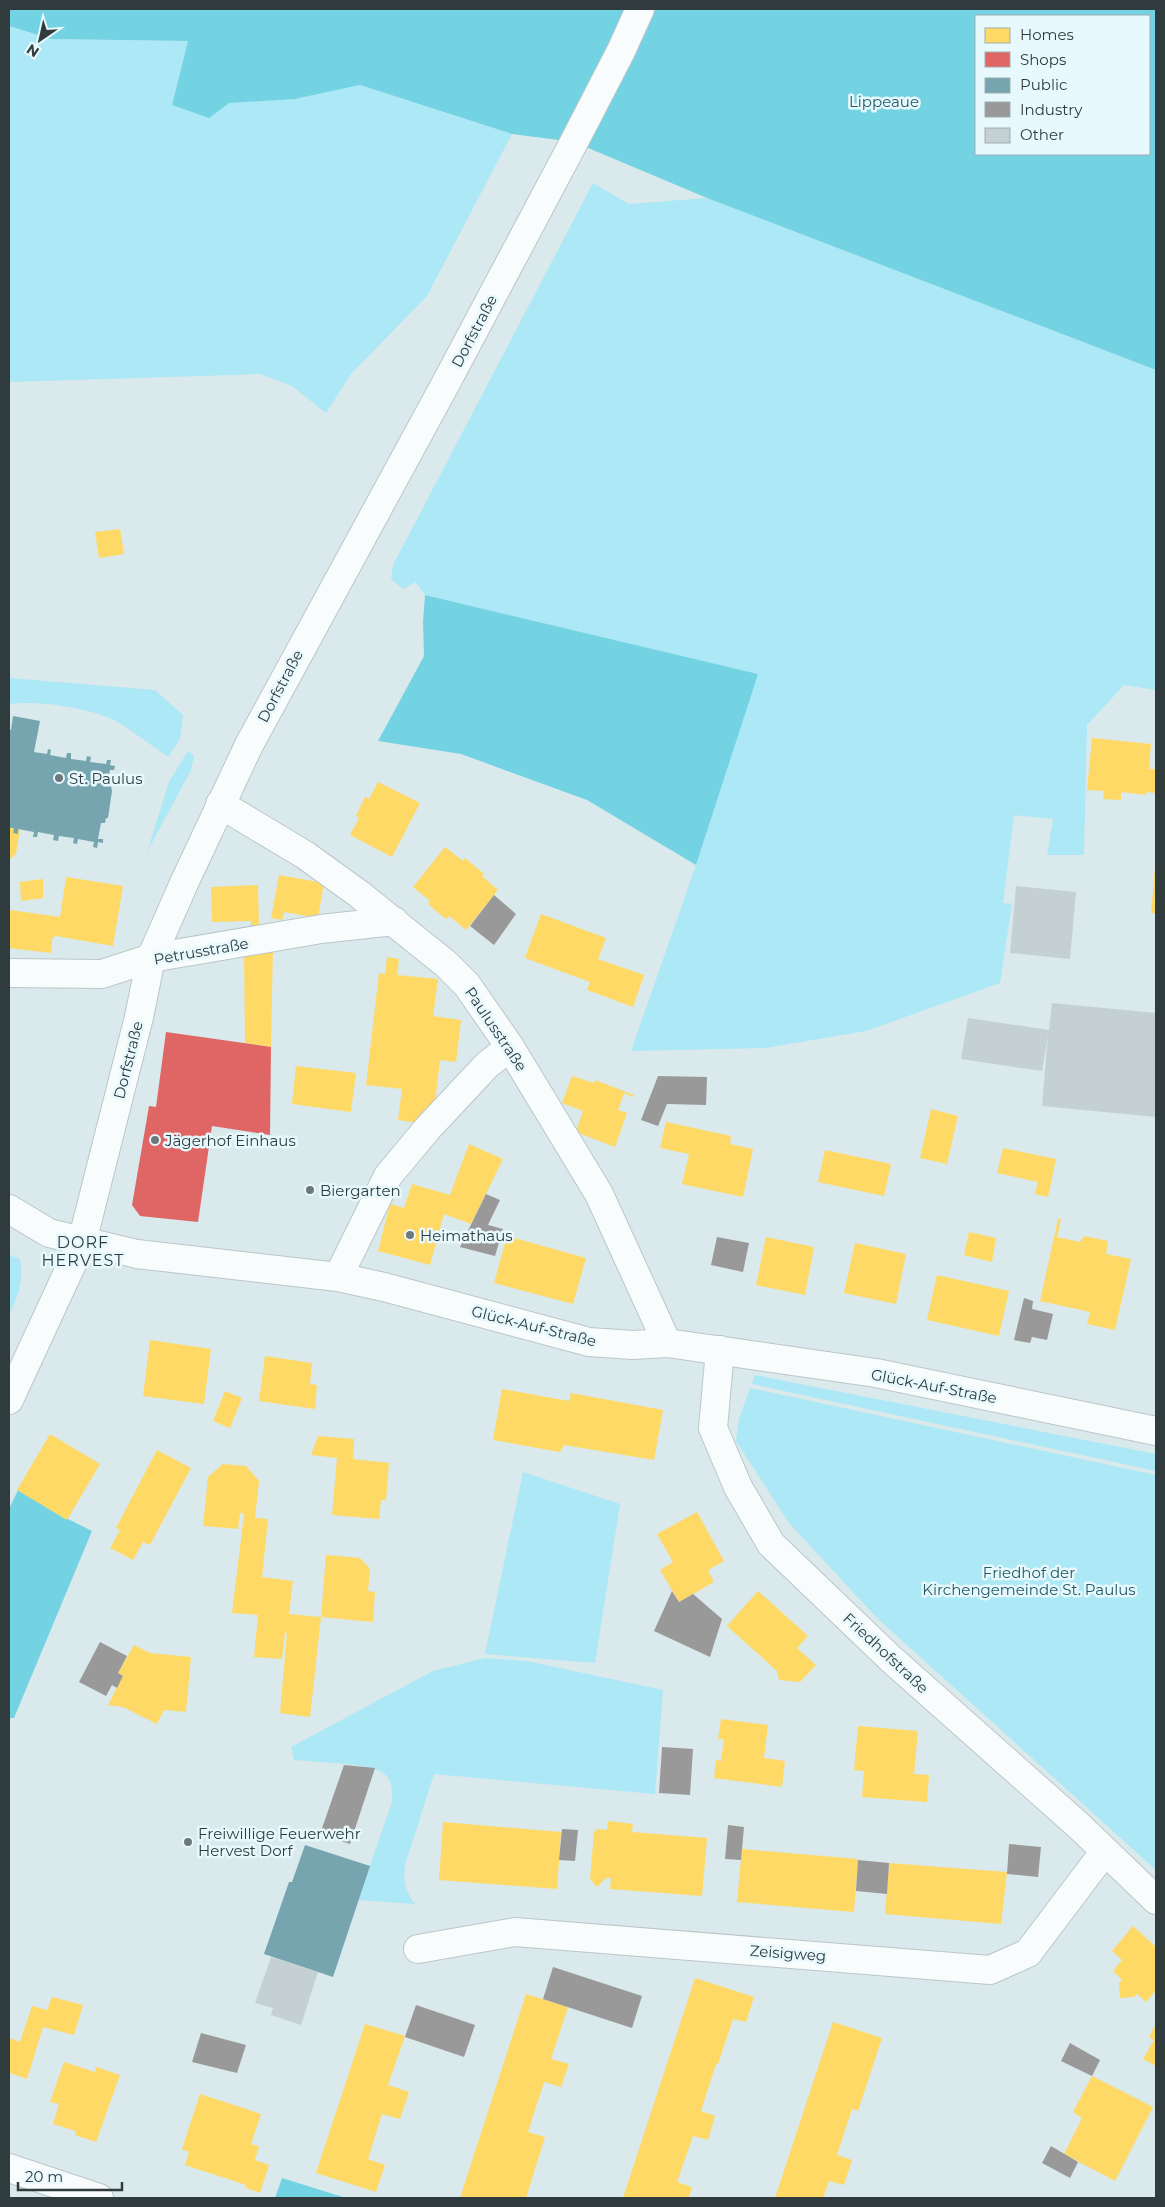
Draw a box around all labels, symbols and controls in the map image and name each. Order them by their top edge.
north arrow [15,15,65,65]
legend [975,15,1150,155]
text: Homes [1020,25,1074,44]
text: N [23,40,42,61]
text: Shops [1020,50,1066,69]
text: Public [1020,75,1068,94]
park label: Lippeaue [849,92,919,111]
text: Industry [1020,100,1083,119]
text: Other [1020,125,1064,144]
street label: Dorfstraße [447,291,501,371]
street label: Dorfstraße [253,646,307,726]
place label: St. Paulus [69,769,143,788]
marker: St. Paulus [53,772,65,784]
street label: Petrusstraße [152,933,250,969]
street label: Paulusstraße [461,983,531,1075]
street label: Dorfstraße [109,1019,147,1101]
place label: Jägerhof Einhaus [164,1131,296,1150]
marker: Jägerhof Einhaus [149,1134,161,1146]
place label: Biergarten [320,1181,401,1200]
marker: Biergarten [304,1184,316,1196]
place label: Heimathaus [420,1226,513,1245]
marker: Heimathaus [404,1229,416,1241]
district label: DORF HERVEST [42,1233,124,1270]
street label: Glück-Auf-Straße [470,1301,598,1351]
street label: Glück-Auf-Straße [869,1364,999,1408]
park label: Friedhof der Kirchengemeinde St. Paulus [922,1563,1136,1599]
street label: Friedhofstraße [839,1609,933,1697]
place label: Freiwillige Feuerwehr Hervest Dorf [198,1824,361,1860]
marker: Freiwillige Feuerwehr Hervest Dorf [182,1836,194,1848]
street label: Zeisigweg [749,1941,827,1965]
scale bar [18,2160,121,2192]
text: 20 m [25,2167,63,2186]

